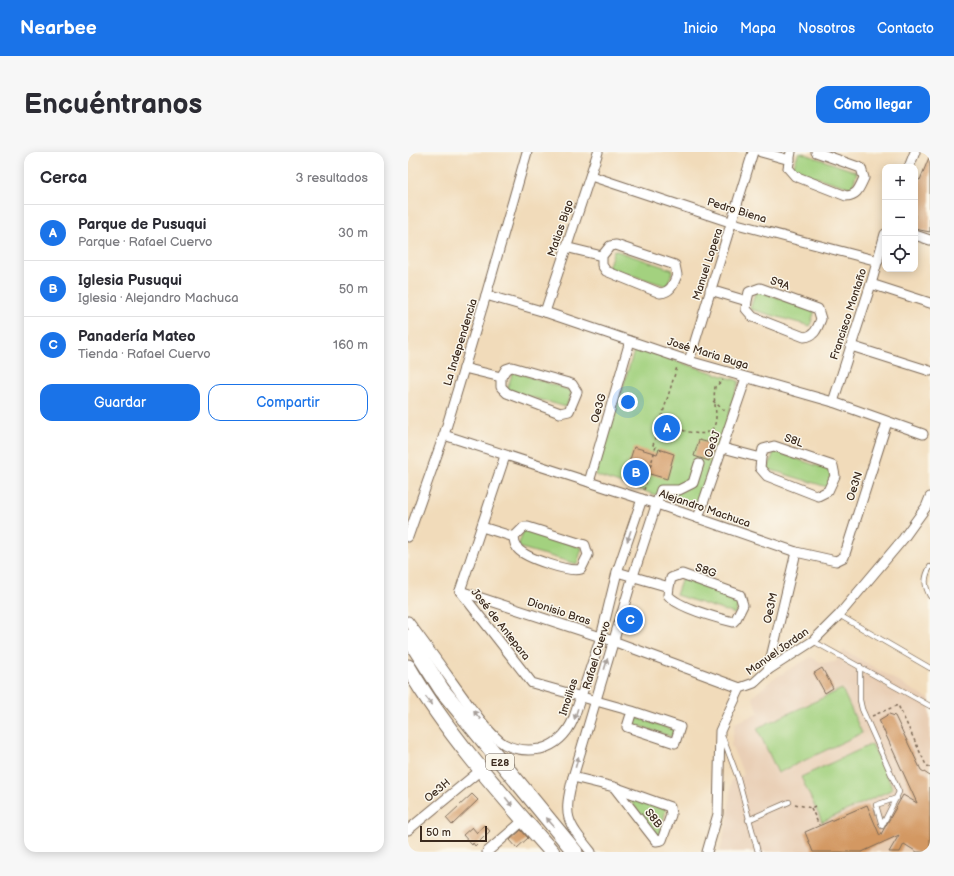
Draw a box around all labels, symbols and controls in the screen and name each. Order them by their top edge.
text: Nearbee [20,17,97,40]
text: Inicio [684,20,718,37]
text: Mapa [740,20,776,37]
text: Nosotros [798,20,855,37]
text: Contacto [877,20,934,37]
button: Cómo llegar [816,86,930,123]
text: Encuéntranos [24,88,202,121]
map controls [882,164,918,272]
button: + [882,164,918,200]
text: Cerca [40,168,87,188]
text: 3 resultados [296,170,368,186]
street label: Pedro Biena [706,195,768,226]
street label: Matias Bigo [545,198,576,258]
button: − [882,200,918,236]
text: Parque de Pusuqui [78,215,206,234]
text: A [49,225,57,241]
text: 30 m [338,225,368,241]
street label: Manuel Lopera [690,226,725,302]
text: Parque · Rafael Cuervo [78,234,212,250]
button: locate [882,236,918,272]
street label: Francisco Montaño [828,267,869,362]
text: Iglesia Pusuqui [78,271,182,290]
street label: S9A [768,274,792,293]
text: B [48,281,58,297]
text: 50 m [339,281,368,297]
text: Iglesia · Alejandro Machuca [78,290,239,306]
street label: La Independencia [441,297,480,387]
text: Panadería Mateo [78,327,196,346]
street label: José Maria Buga [666,335,750,372]
text: C [48,337,58,353]
text: 160 m [333,337,368,353]
text: Tienda · Rafael Cuervo [78,346,211,362]
button: Guardar [40,384,200,421]
button: Compartir [208,384,368,421]
street label: Oe3G [588,392,609,424]
your location [618,392,638,412]
pin: A [654,413,680,443]
street label: Oe3J [702,429,723,459]
street label: S8L [782,431,806,450]
pin: B [623,458,649,488]
street label: Oe3N [844,470,865,502]
street label: Alejandro Machuca [657,487,752,530]
one-way arrow [626,530,632,542]
street label: S8G [694,561,718,580]
street label: José de Antepara [468,586,533,663]
street label: Oe3M [761,592,780,625]
street label: Dionisio Bras [526,595,593,628]
pin: C [617,605,643,635]
street label: Rafael Cuervo [580,619,613,691]
street label: Manuel Jordan [743,625,811,678]
one-way arrow [603,657,609,669]
street label: Imoilias [556,677,581,717]
one-way arrow [424,695,433,706]
one-way arrow [572,708,578,720]
one-way arrow [473,710,481,720]
road number: E28 [486,754,514,770]
one-way arrow [574,756,580,768]
street label: Oe3H [422,776,453,805]
one-way arrow [505,797,514,808]
street label: S8B [642,806,665,831]
one-way arrow [546,817,554,828]
scale bar [420,824,487,843]
text: 50 m [426,826,451,839]

